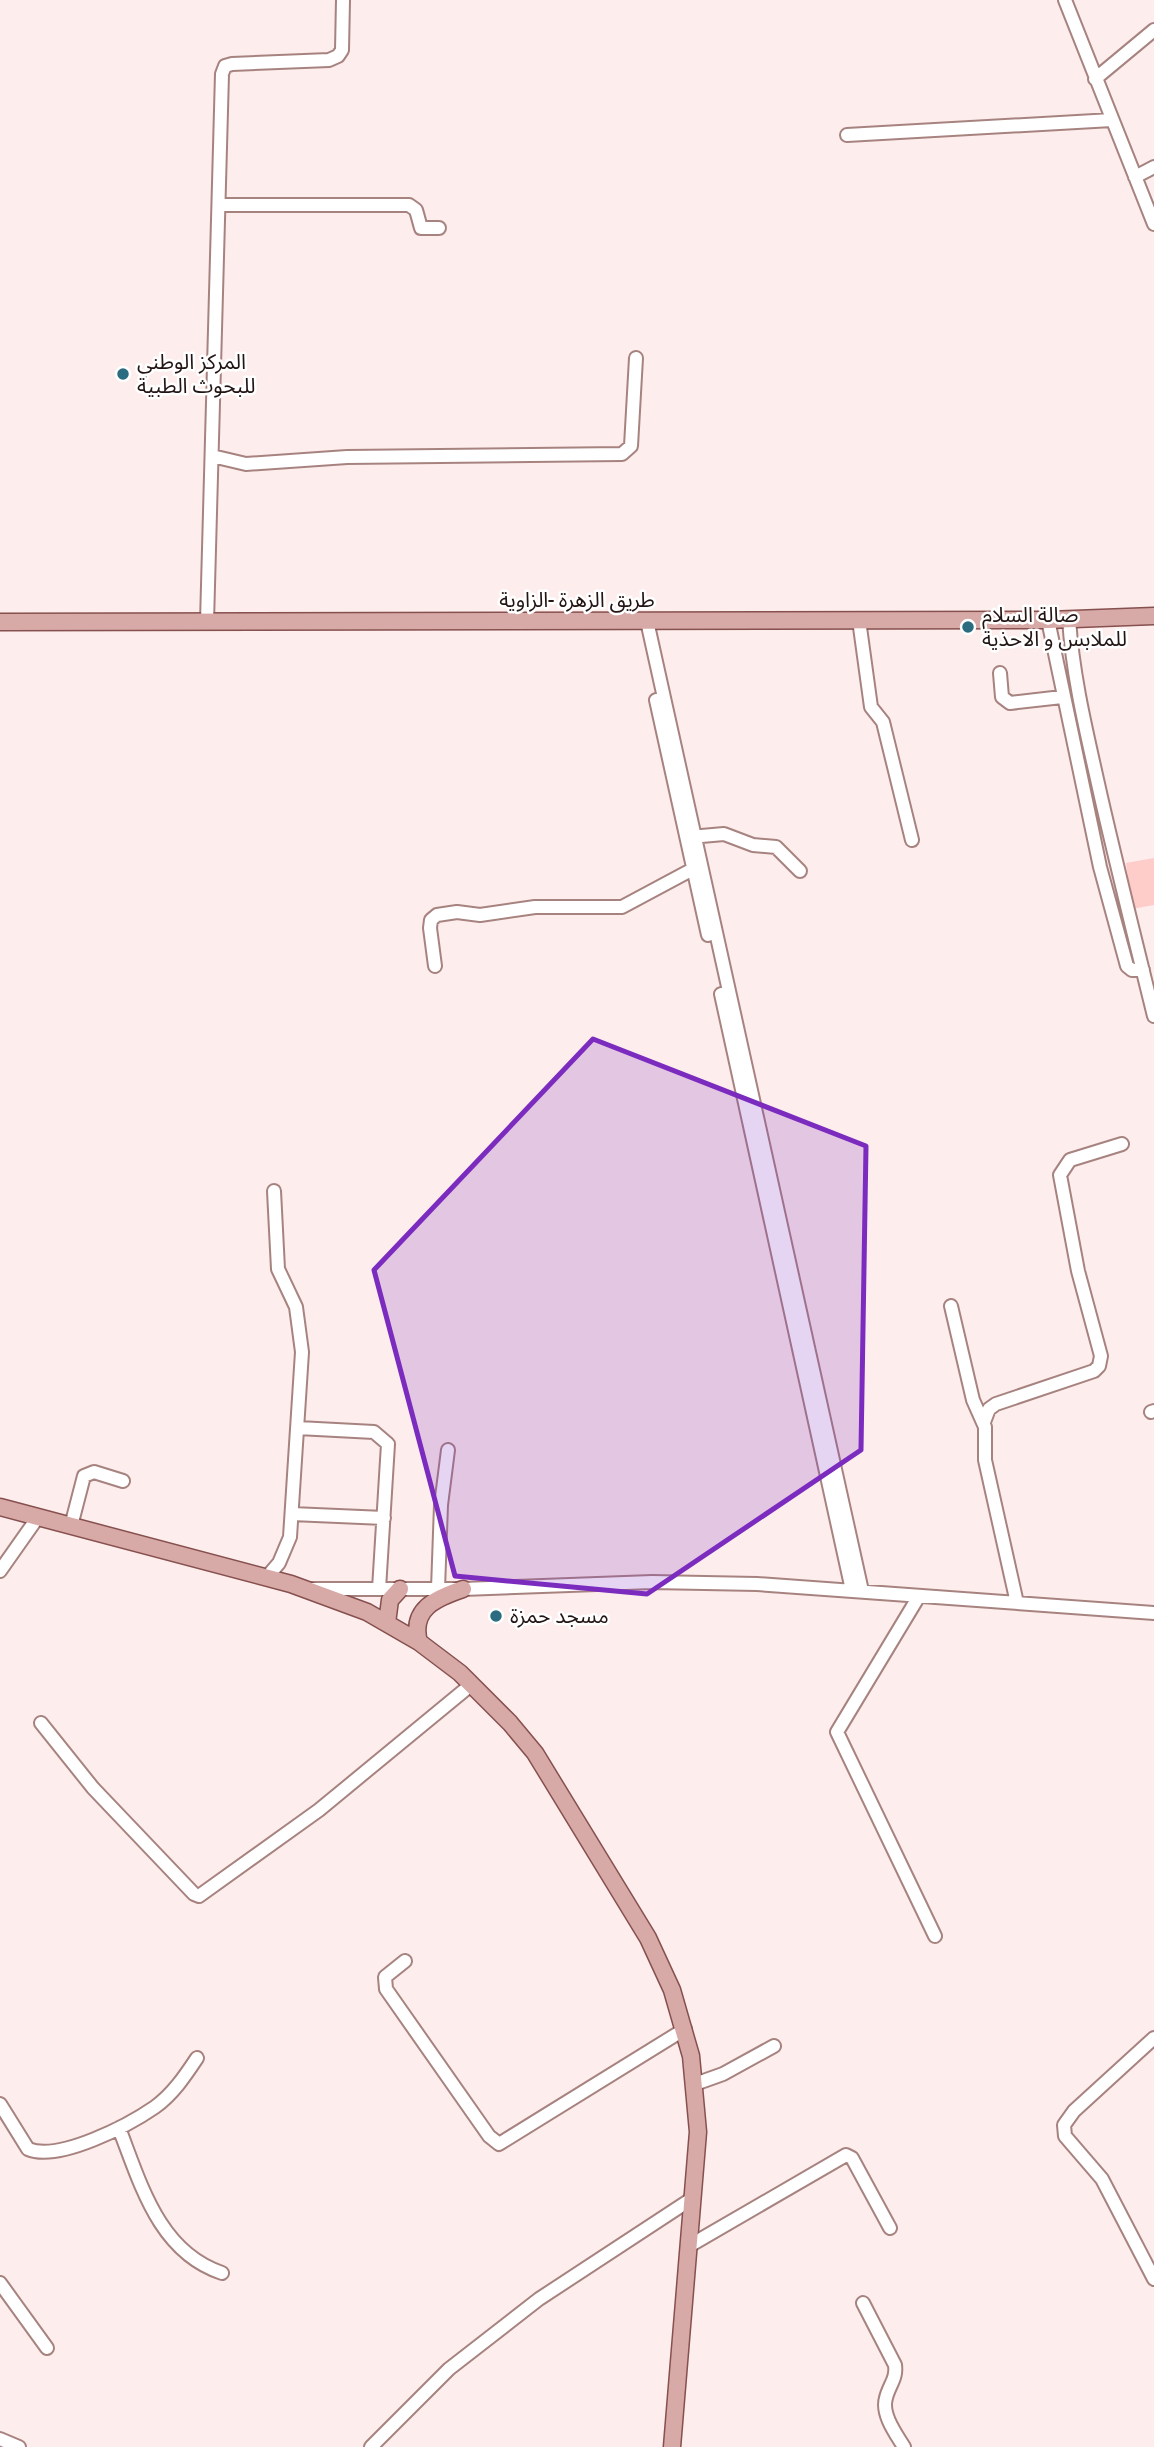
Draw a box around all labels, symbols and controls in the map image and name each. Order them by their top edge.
place label: المركز الوطني للبحوث الطبية [137,347,256,400]
marker: المركز الوطني للبحوث الطبية [115,366,131,382]
street label: طريق الزهرة -الزاوية [499,585,655,614]
place label: صالة السلام للملابس و الاحذية [982,600,1127,653]
marker: صالة السلام للملابس و الاحذية [960,619,976,635]
place label: مسجد حمزة [510,1601,609,1630]
marker: مسجد حمزة [488,1608,504,1624]

